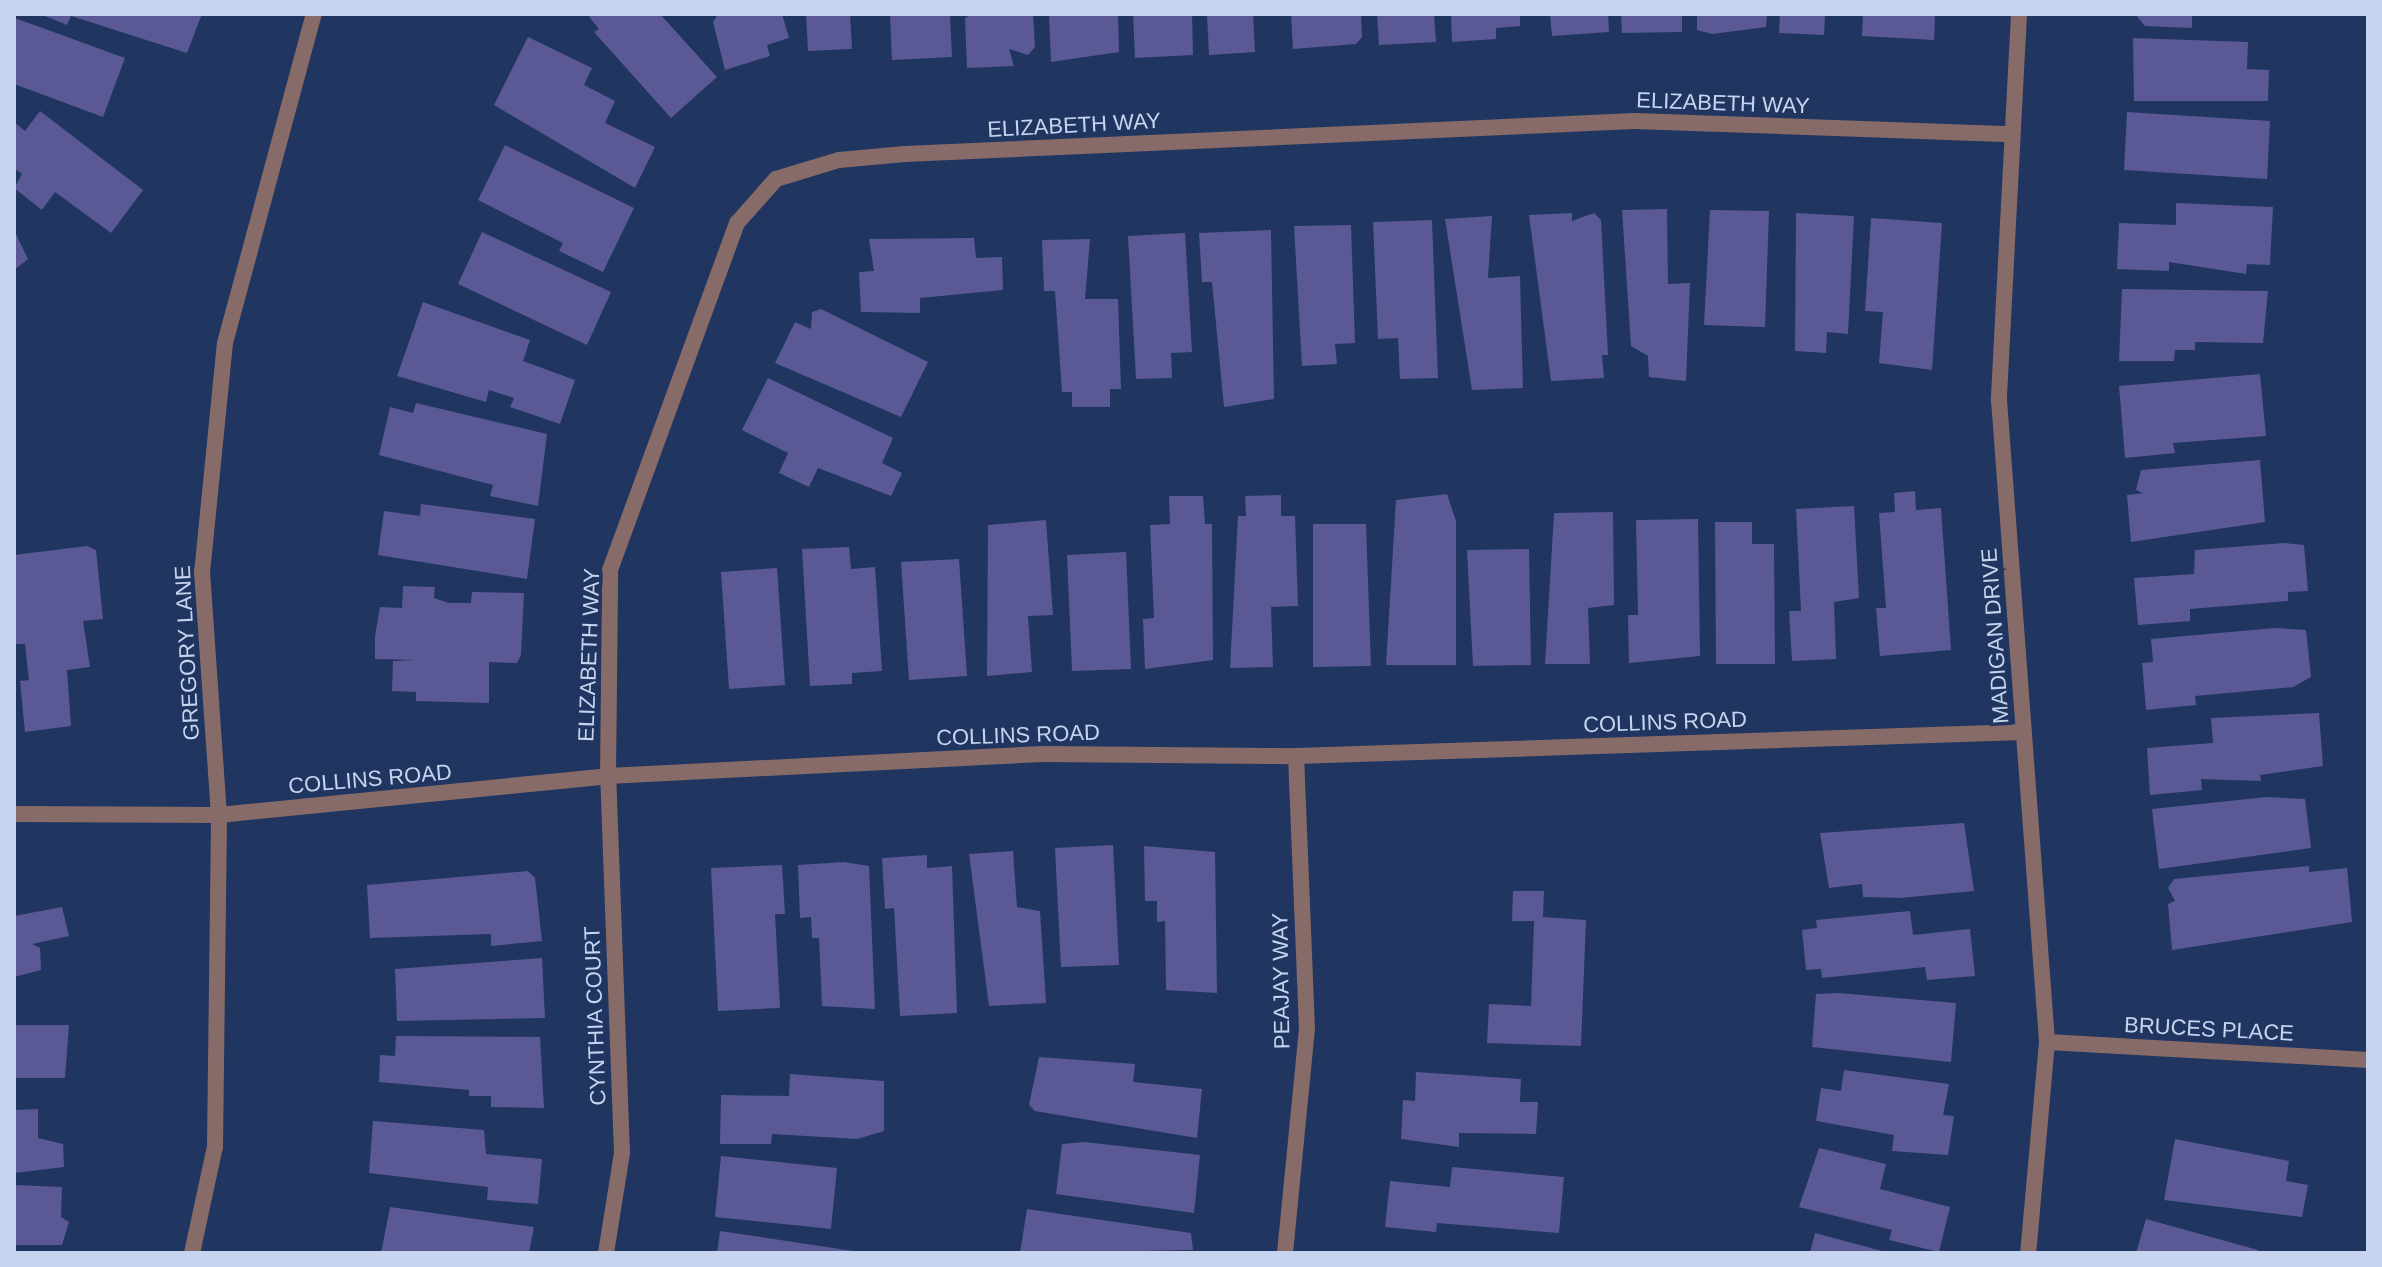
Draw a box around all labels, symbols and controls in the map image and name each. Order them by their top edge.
street label: ELIZABETH WAY [1636,87,1810,119]
street label: ELIZABETH WAY [987,107,1161,143]
street label: MADIGAN DRIVE [1976,547,2014,725]
street label: GREGORY LANE [169,565,205,741]
street label: ELIZABETH WAY [573,568,605,742]
street label: COLLINS ROAD [1583,706,1747,738]
street label: COLLINS ROAD [936,719,1100,751]
street label: COLLINS ROAD [287,759,453,799]
street label: PEAJAY WAY [1267,913,1295,1049]
street label: CYNTHIA COURT [579,925,611,1107]
street label: BRUCES PLACE [2123,1011,2295,1047]

